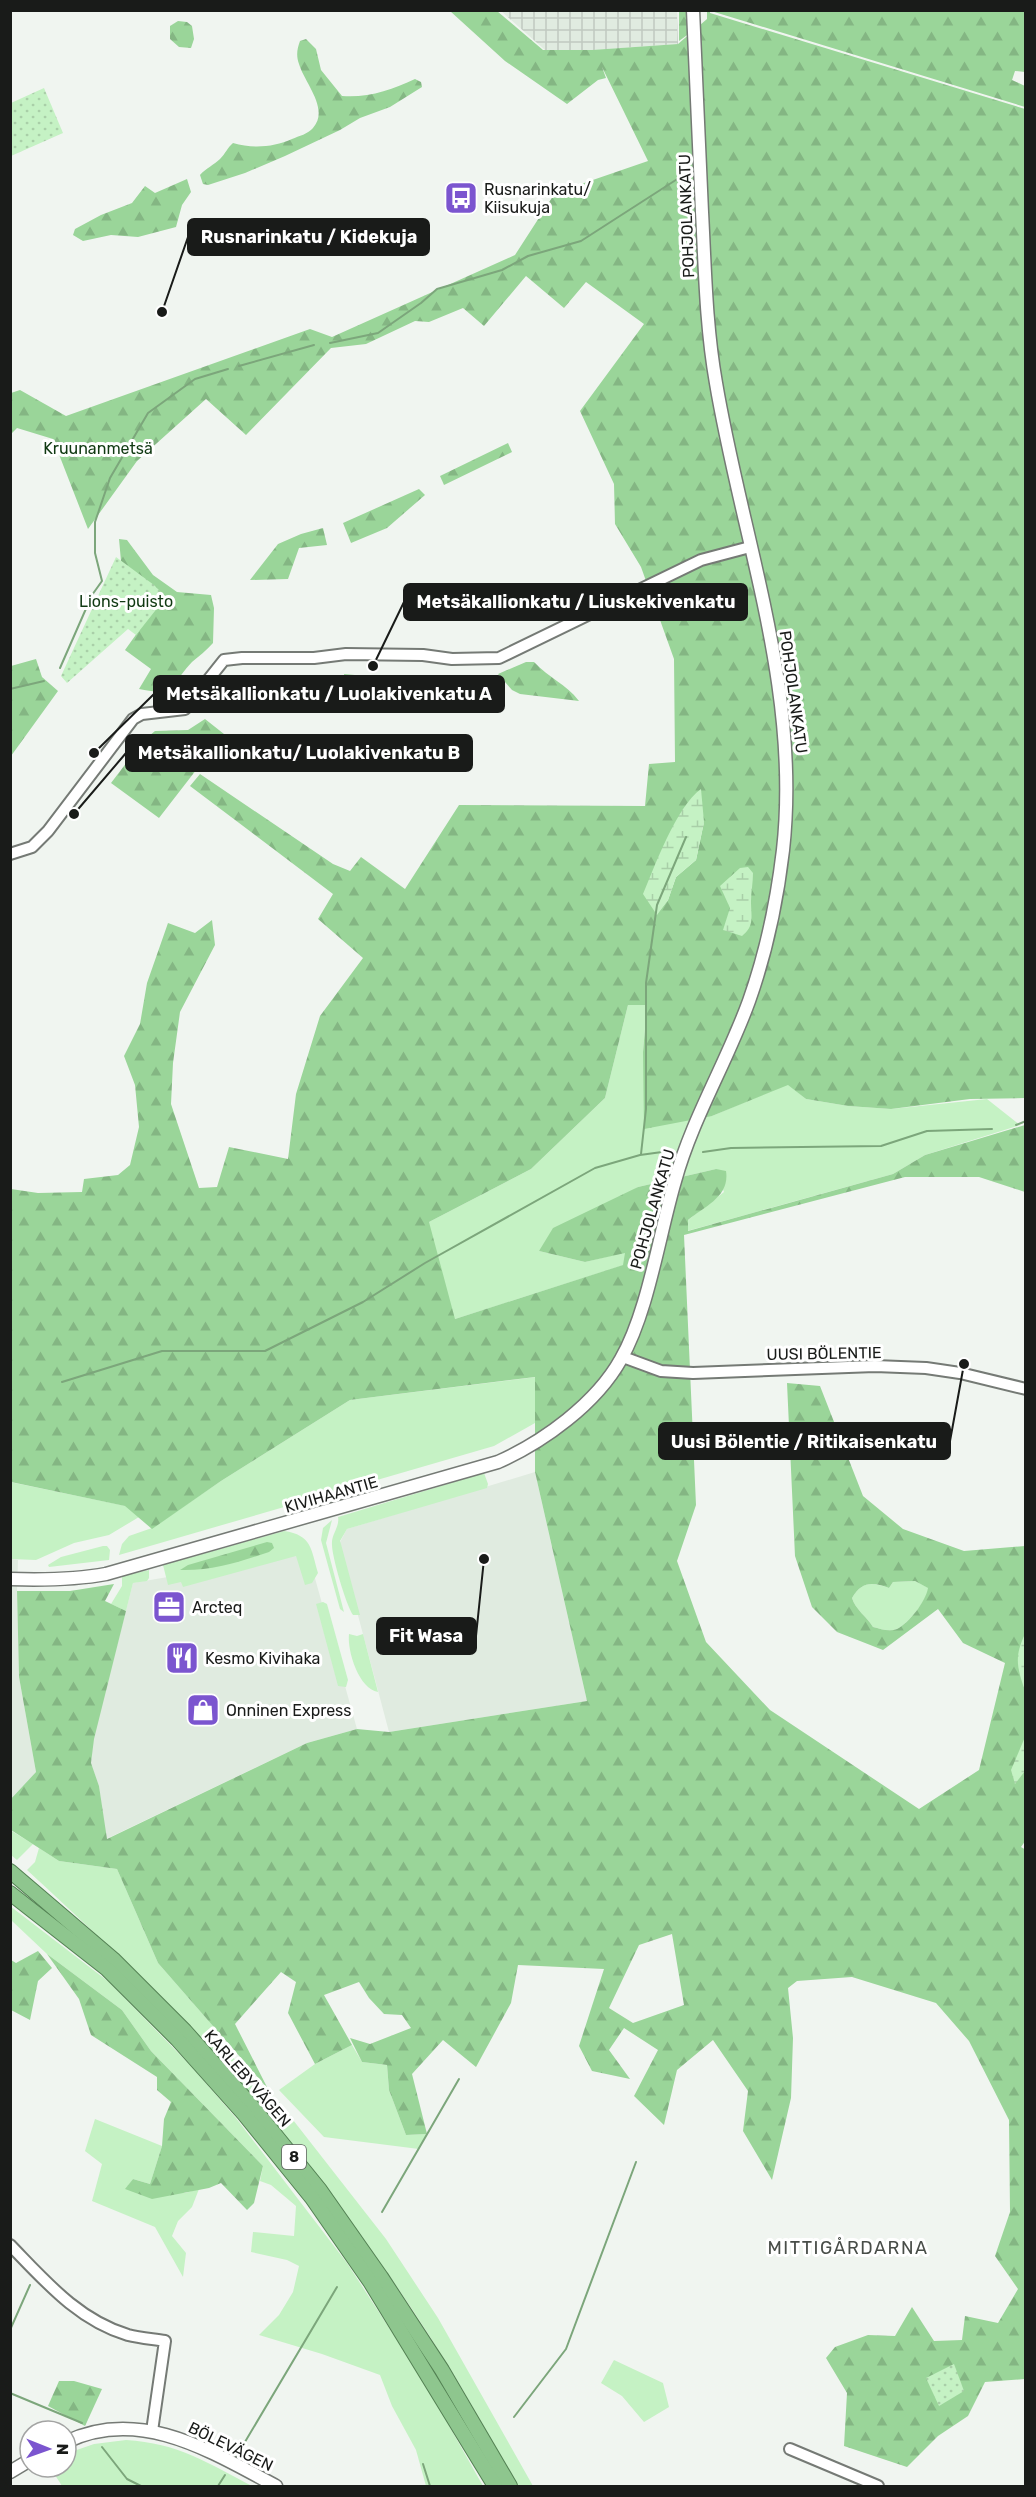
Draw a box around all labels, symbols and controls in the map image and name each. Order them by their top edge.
street label: POHJOLANKATU [675,154,698,278]
bus stop icon: Rusnarinkatu/ Kiisukuja [443,180,479,216]
place label: Rusnarinkatu/ Kiisukuja [484,180,591,217]
callout: Rusnarinkatu / Kidekuja [188,219,429,255]
text: Rusnarinkatu / Kidekuja [201,226,417,248]
park label: Kruunanmetsä [43,439,153,458]
callout: Metsäkallionkatu / Liuskekivenkatu [404,584,747,620]
text: Metsäkallionkatu / Liuskekivenkatu [417,591,735,613]
park label: Lions-puisto [79,592,173,611]
street label: POHJOLANKATU [775,629,812,755]
callout: Metsäkallionkatu / Luolakivenkatu A [154,676,504,712]
text: Metsäkallionkatu / Luolakivenkatu A [166,683,492,705]
callout: Metsäkallionkatu/ Luolakivenkatu B [126,735,472,771]
text: Metsäkallionkatu/ Luolakivenkatu B [138,742,460,764]
street label: POHJOLANKATU [626,1147,679,1271]
street label: UUSI BÖLENTIE [766,1343,882,1364]
callout: Uusi Bölentie / Ritikaisenkatu [659,1423,950,1459]
text: Uusi Bölentie / Ritikaisenkatu [671,1431,937,1453]
street label: KIVIHAANTIE [282,1472,380,1517]
office icon: Arcteq [151,1589,187,1625]
place label: Arcteq [192,1598,242,1617]
callout: Fit Wasa [377,1618,476,1654]
text: Fit Wasa [389,1625,463,1647]
restaurant icon: Kesmo Kivihaka [164,1640,200,1676]
place label: Kesmo Kivihaka [205,1649,320,1668]
shop icon: Onninen Express [185,1692,221,1728]
place label: Onninen Express [226,1701,351,1720]
street label: KARLEBYVÄGEN [200,2026,295,2131]
road number: 8 [282,2145,306,2169]
district label: MITTIGÅRDARNA [768,2237,928,2259]
street label: BÖLEVÄGEN [185,2418,276,2475]
north arrow [18,2419,78,2479]
text: N [53,2443,72,2455]

